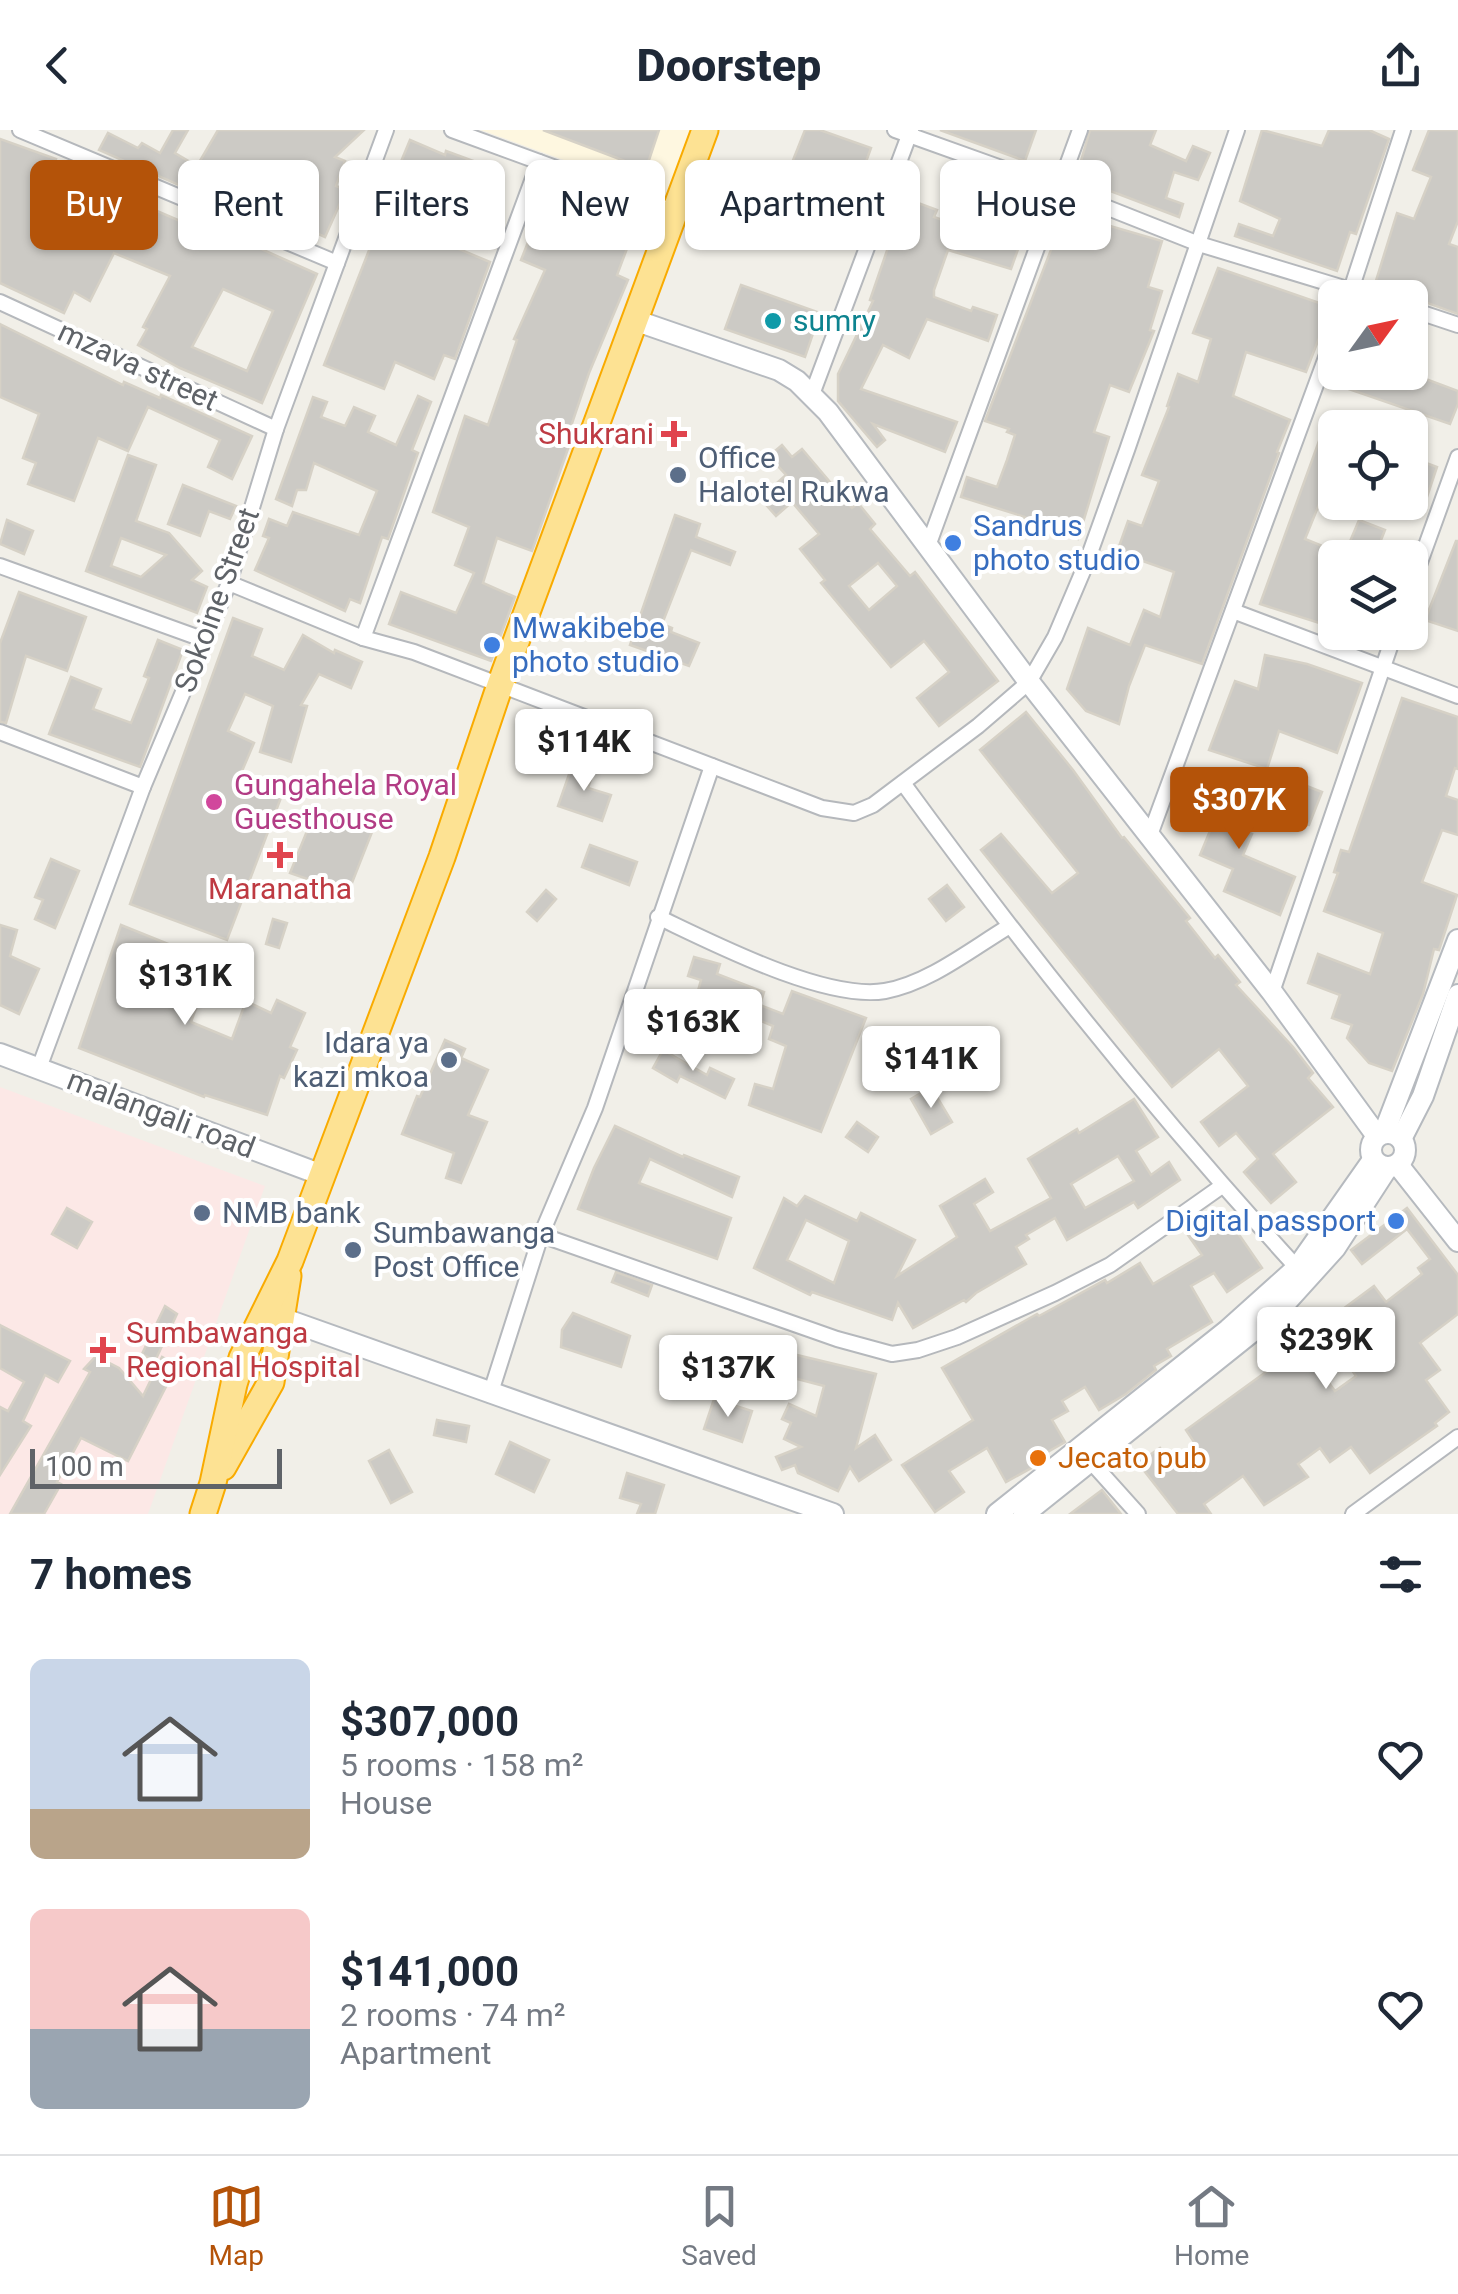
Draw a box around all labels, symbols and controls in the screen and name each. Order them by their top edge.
icon: back [30,38,85,93]
icon: share [1373,38,1428,93]
text: Doorstep [637,39,821,92]
chip: Buy [30,160,158,250]
chip: Rent [178,160,319,250]
chip: Filters [339,160,505,250]
chip: New [525,160,665,250]
chip: Apartment [685,160,920,250]
chip: House [940,160,1111,250]
north arrow [1318,280,1428,390]
map controls [1318,280,1428,650]
place label: sumry [793,303,876,338]
marker: sumry [762,310,784,332]
street label: mzava street [53,313,224,418]
button: locate [1318,410,1428,520]
place label: Shukrani [538,416,654,451]
marker: Shukrani [663,423,685,445]
place label: Office Halotel Rukwa [698,440,890,509]
marker: Office Halotel Rukwa [667,464,689,486]
street label: Sokoine Street [167,503,266,697]
place label: Sandrus photo studio [973,508,1141,577]
marker: Sandrus photo studio [942,532,964,554]
button: layers [1318,540,1428,650]
place label: Mwakibebe photo studio [512,610,680,679]
marker: Mwakibebe photo studio [481,634,503,656]
pin: $114K [514,709,654,794]
text: $114K [537,722,631,760]
place label: Gungahela Royal Guesthouse [234,767,457,836]
pin: $307K [1169,767,1309,852]
text: $307K [1192,780,1286,818]
marker: Gungahela Royal Guesthouse [203,791,225,813]
marker: Maranatha [269,844,291,866]
place label: Maranatha [208,871,352,906]
pin: $131K [115,943,255,1028]
text: $131K [138,956,232,994]
pin: $163K [623,989,763,1074]
text: $163K [646,1002,740,1040]
place label: Idara ya kazi mkoa [293,1025,429,1094]
pin: $141K [861,1026,1001,1111]
text: $141K [884,1039,978,1077]
marker: Idara ya kazi mkoa [438,1049,460,1071]
street label: malangali road [62,1062,260,1165]
place label: NMB bank [222,1195,361,1230]
marker: NMB bank [191,1202,213,1224]
place label: Digital passport [1165,1203,1376,1238]
marker: Digital passport [1385,1210,1407,1232]
place label: Sumbawanga Post Office [373,1215,555,1284]
marker: Sumbawanga Post Office [342,1239,364,1261]
pin: $239K [1256,1307,1396,1392]
place label: Sumbawanga Regional Hospital [126,1315,361,1384]
text: $239K [1279,1320,1373,1358]
pin: $137K [658,1335,798,1420]
marker: Sumbawanga Regional Hospital [90,1337,116,1363]
text: $137K [681,1348,775,1386]
place label: Jecato pub [1058,1440,1207,1475]
scale bar [30,1444,282,1488]
marker: Jecato pub [1027,1447,1049,1469]
text: 100 m [45,1450,124,1483]
icon: filters [1373,1547,1428,1602]
text: 7 homes [30,1550,192,1599]
text: $307,000 [340,1697,519,1746]
icon: home [110,1699,230,1819]
icon: heart [1373,1732,1428,1787]
text: 5 rooms · 158 m² [340,1746,583,1784]
text: House [340,1784,432,1822]
text: $141,000 [340,1947,519,1996]
icon: home [110,1949,230,2069]
icon: heart [1373,1982,1428,2037]
text: 2 rooms · 74 m² [340,1996,565,2034]
text: Apartment [340,2034,492,2072]
tab: Map [209,2179,264,2272]
tab: Saved [681,2179,757,2272]
tab: Home [1174,2179,1249,2272]

